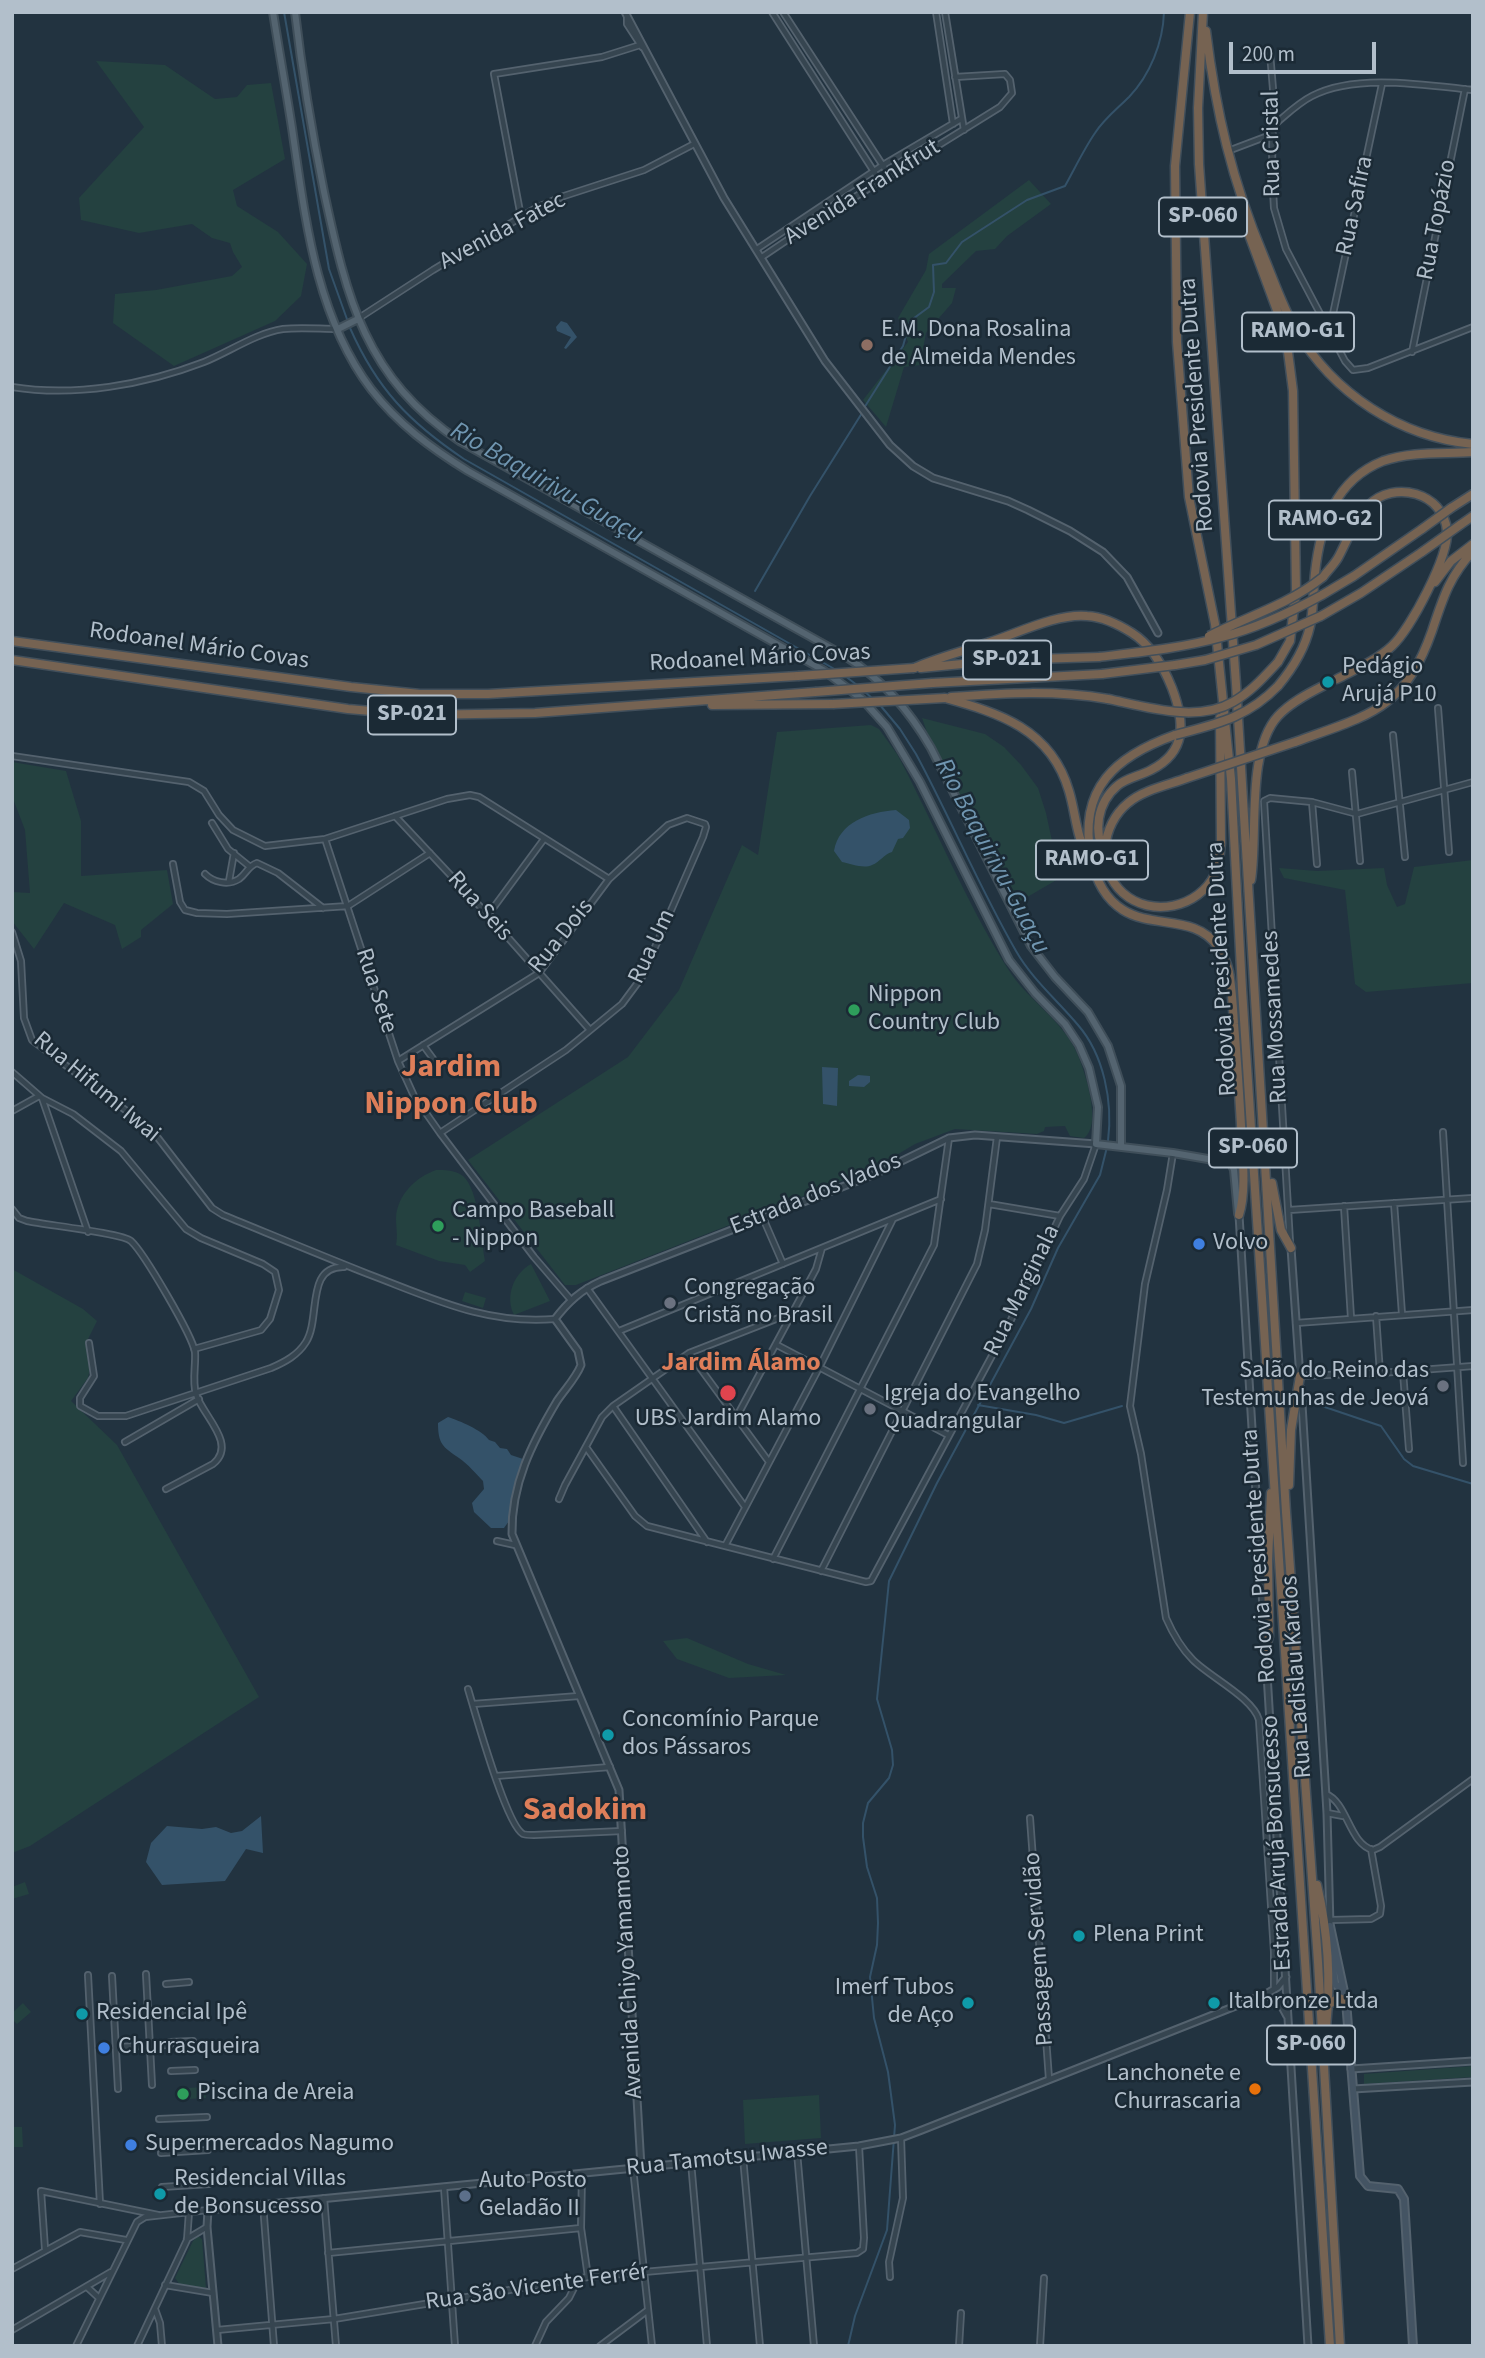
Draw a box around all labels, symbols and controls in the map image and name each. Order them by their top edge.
scale bar [1233,28,1380,72]
text: 200 m [1242,39,1295,69]
street label: Rua Cristal [1258,90,1288,198]
street label: Avenida Frankfrut [780,134,946,252]
street label: Rua Safira [1331,153,1381,259]
street label: Rua Topázio [1412,157,1464,283]
street label: Avenida Fatec [435,187,571,277]
road number: SP-060 [1159,198,1247,236]
street label: Rodovia Presidente Dutra [1175,277,1221,533]
road number: RAMO-G1 [1242,312,1354,352]
place label: E.M. Dona Rosalina de Almeida Mendes [881,317,1076,373]
marker: E.M. Dona Rosalina de Almeida Mendes [859,337,875,353]
water label: Rio Baquirivu-Guaçu [444,416,648,552]
road number: RAMO-G2 [1269,500,1381,540]
street label: Rodoanel Mário Covas [87,617,311,677]
street label: Rodoanel Mário Covas [649,639,871,679]
road number: SP-021 [963,640,1051,680]
place label: Pedágio Arujá P10 [1342,654,1437,710]
marker: Pedágio Arujá P10 [1320,674,1336,690]
road number: SP-021 [368,695,456,734]
water label: Rio Baquirivu-Guaçu [926,754,1056,960]
road number: RAMO-G1 [1036,840,1148,880]
street label: Rodovia Presidente Dutra [1202,841,1244,1097]
street label: Rua Seis [440,866,518,948]
street label: Rua Dois [523,894,601,980]
street label: Rua Um [623,905,683,989]
street label: Rua Mossamedes [1257,930,1295,1104]
street label: Rua Sete [348,945,402,1037]
place label: Nippon Country Club [868,982,1000,1038]
marker: Nippon Country Club [846,1002,862,1018]
street label: Rua Hifumi Iwai [27,1026,165,1150]
district label: Jardim Nippon Club [364,1050,538,1125]
road number: SP-060 [1209,1128,1297,1168]
street label: Estrada dos Vados [726,1148,906,1242]
place label: Campo Baseball - Nippon [452,1198,614,1254]
marker: Campo Baseball - Nippon [430,1218,446,1234]
street label: Rua Marginala [979,1221,1067,1361]
place label: Volvo [1213,1230,1268,1258]
marker: Volvo [1191,1236,1207,1252]
place label: Congregação Cristã no Brasil [684,1275,833,1331]
marker: Congregação Cristã no Brasil [662,1295,678,1311]
district label: Jardim Álamo [661,1348,821,1380]
place label: Salão do Reino das Testemunhas de Jeová [1201,1358,1429,1414]
marker: Salão do Reino das Testemunhas de Jeová [1435,1378,1451,1394]
place label: Igreja do Evangelho Quadrangular [884,1381,1081,1437]
marker: UBS Jardim Alamo [718,1383,738,1403]
marker: Igreja do Evangelho Quadrangular [862,1401,878,1417]
place label: UBS Jardim Alamo [635,1406,821,1434]
street label: Rodovia Presidente Dutra [1237,1428,1283,1684]
street label: Rua Ladislau Kardos [1277,1575,1319,1779]
place label: Concomínio Parque dos Pássaros [622,1707,819,1763]
street label: Estrada Arujá Bonsucesso [1257,1714,1299,1972]
marker: Concomínio Parque dos Pássaros [600,1727,616,1743]
district label: Sadokim [523,1793,647,1831]
street label: Avenida Chiyo Yamamoto [608,1844,650,2100]
street label: Passagem Servidão [1019,1851,1061,2047]
place label: Plena Print [1093,1922,1204,1950]
marker: Plena Print [1071,1928,1087,1944]
place label: Imerf Tubos de Aço [835,1975,954,2031]
place label: Italbronze Ltda [1228,1989,1379,2017]
marker: Imerf Tubos de Aço [960,1995,976,2011]
marker: Italbronze Ltda [1206,1995,1222,2011]
place label: Residencial Ipê [96,2000,247,2028]
marker: Residencial Ipê [74,2006,90,2022]
road number: SP-060 [1267,2026,1355,2064]
place label: Churrasqueira [118,2034,260,2062]
marker: Churrasqueira [96,2040,112,2056]
place label: Lanchonete e Churrascaria [1106,2061,1241,2117]
place label: Piscina de Areia [197,2080,354,2108]
marker: Lanchonete e Churrascaria [1247,2081,1263,2097]
marker: Piscina de Areia [175,2086,191,2102]
place label: Supermercados Nagumo [145,2131,394,2159]
street label: Rua Tamotsu Iwasse [625,2134,829,2184]
marker: Supermercados Nagumo [123,2137,139,2153]
place label: Residencial Villas de Bonsucesso [174,2166,346,2222]
place label: Auto Posto Geladão II [479,2168,587,2224]
marker: Residencial Villas de Bonsucesso [152,2186,168,2202]
marker: Auto Posto Geladão II [457,2188,473,2204]
street label: Rua São Vicente Ferrér [424,2258,650,2318]

